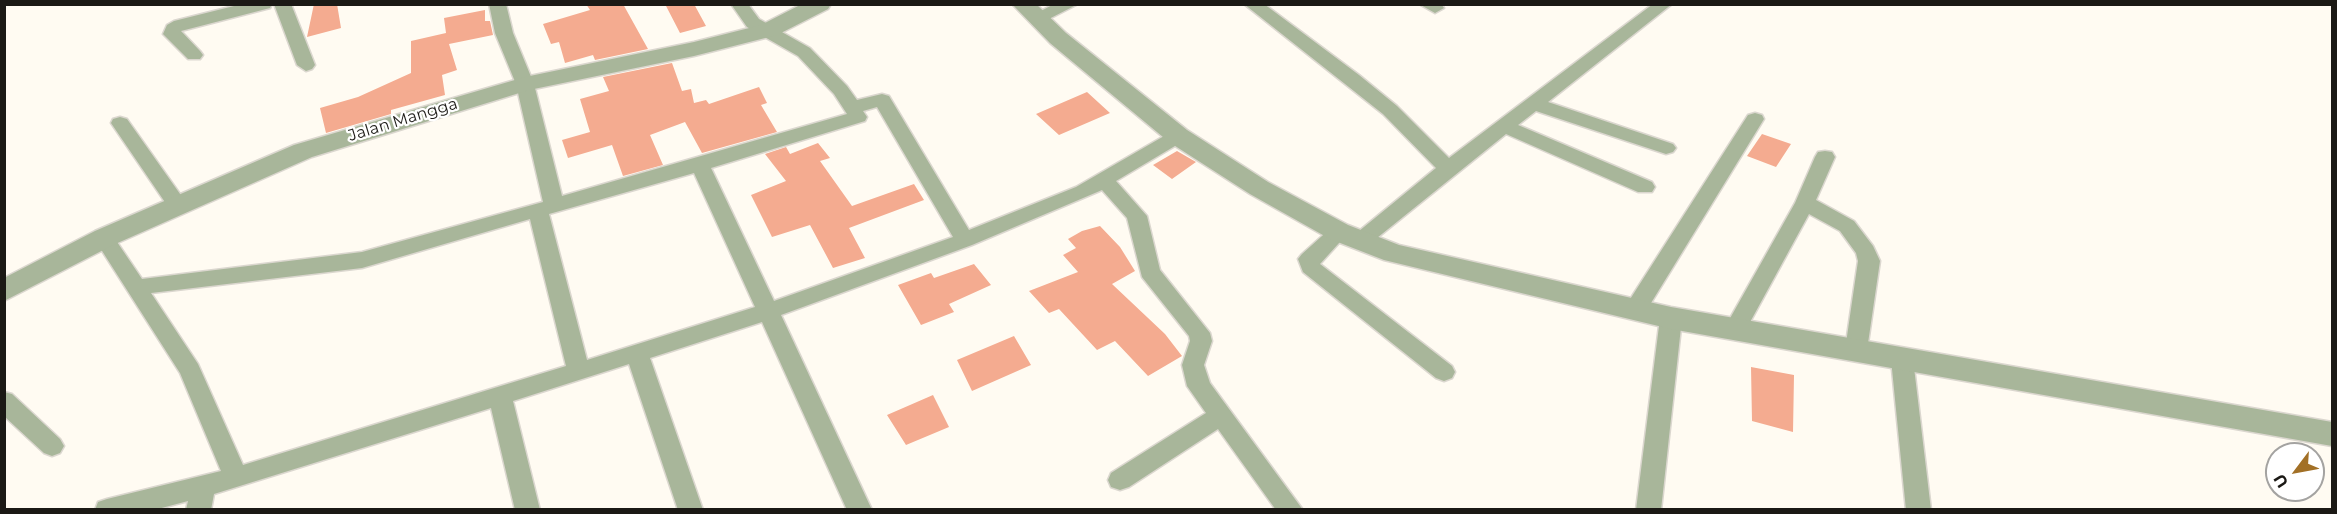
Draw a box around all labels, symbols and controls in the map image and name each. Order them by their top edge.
street label: Jalan Mangga [346,94,460,146]
north arrow [2265,442,2325,502]
text: U [2270,470,2292,491]

